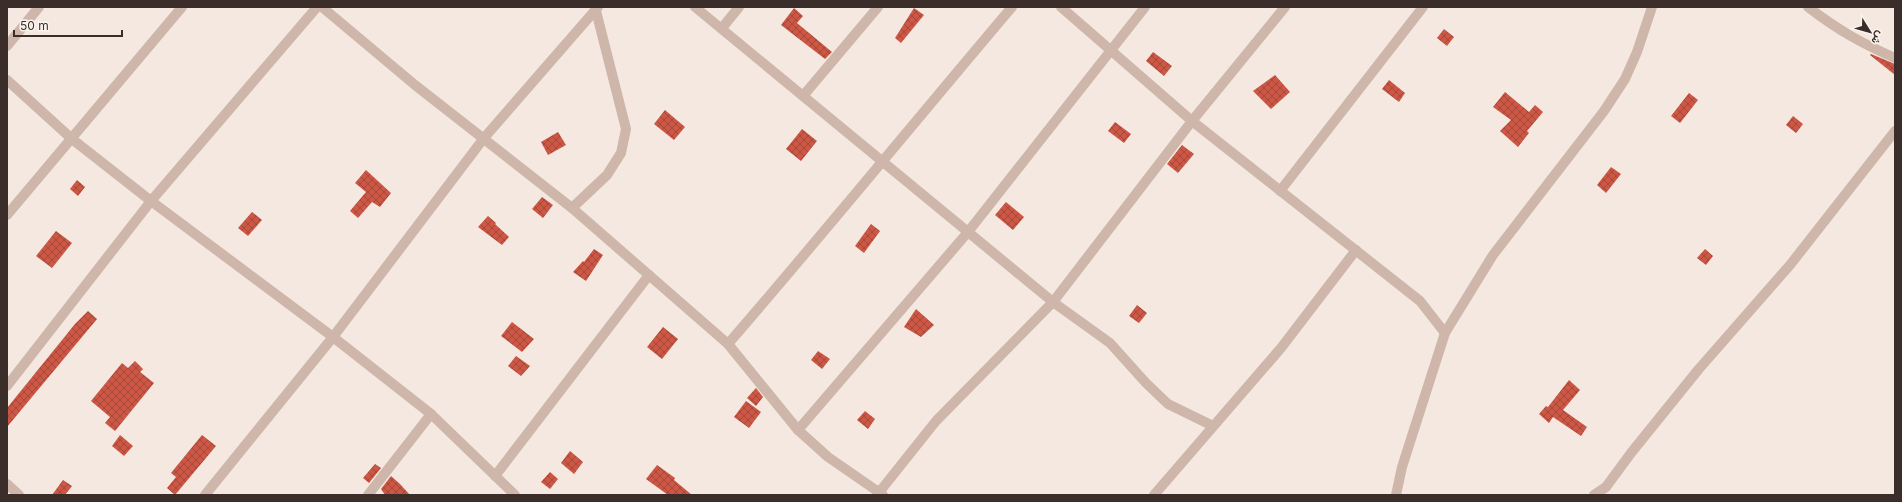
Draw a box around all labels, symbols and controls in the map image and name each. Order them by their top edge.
scale bar [14,12,122,38]
north arrow [1850,12,1890,52]
text: 50 m [20,18,49,33]
text: ش [1868,29,1888,48]

